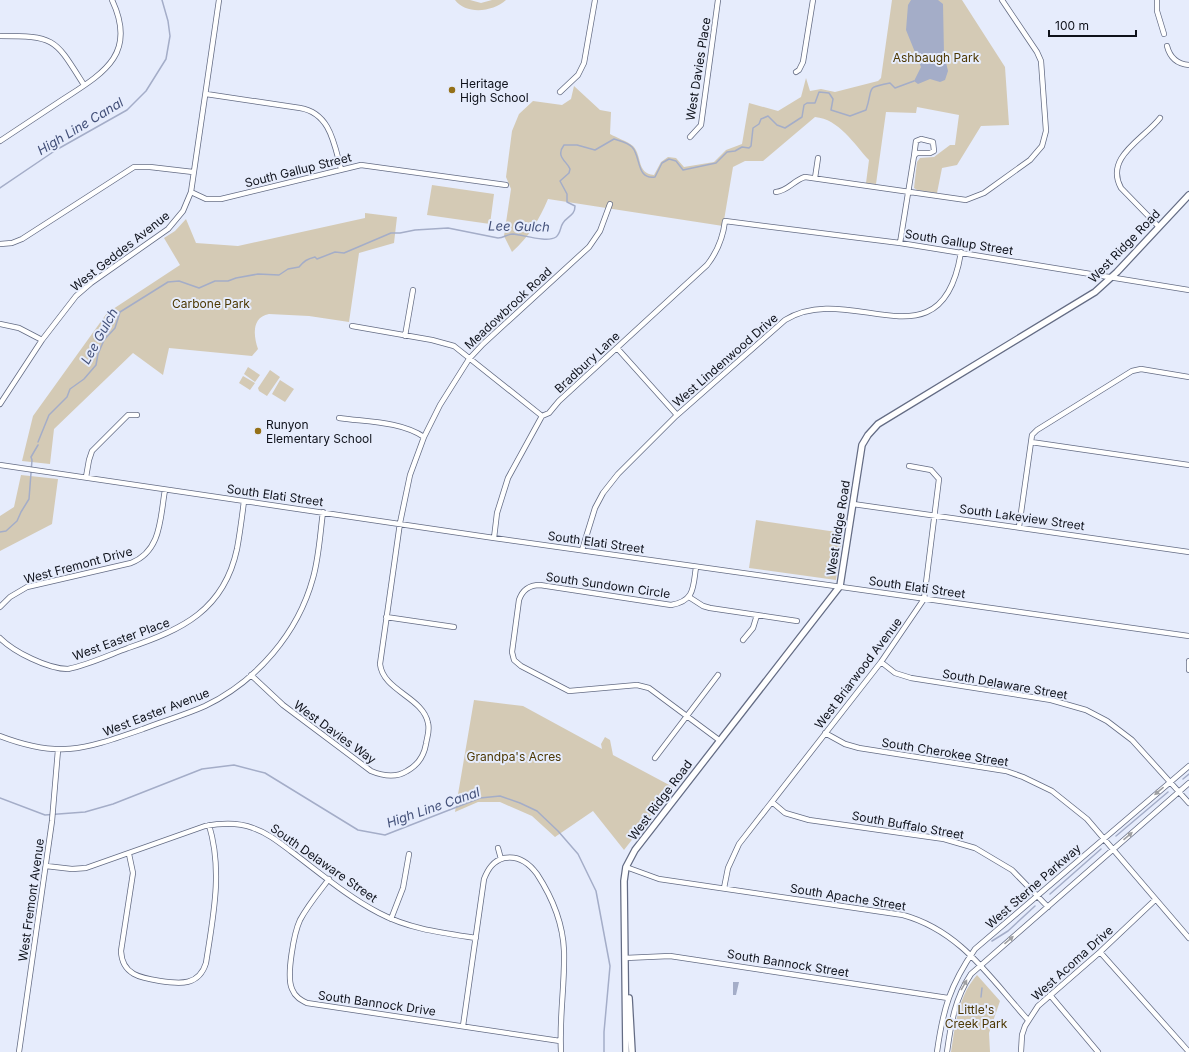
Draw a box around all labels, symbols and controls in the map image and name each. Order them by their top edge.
scale bar [1049,12,1136,38]
street label: West Davies Place [682,16,714,122]
text: 100 m [1055,18,1089,33]
park label: Ashbaugh Park [893,50,980,65]
place label: Heritage High School [460,76,529,105]
marker: Heritage High School [447,85,457,95]
water label: High Line Canal [34,94,127,158]
street label: South Gallup Street [243,149,353,191]
street label: West Ridge Road [1085,206,1163,286]
street label: West Geddes Avenue [68,208,172,294]
water label: Lee Gulch [488,217,550,235]
street label: South Gallup Street [904,226,1014,258]
street label: Meadowbrook Road [461,264,555,352]
park label: Carbone Park [172,296,250,311]
water label: Lee Gulch [77,305,121,367]
street label: West Lindenwood Drive [669,310,781,410]
street label: Bradbury Lane [551,328,623,396]
place label: Runyon Elementary School [266,417,372,446]
marker: Runyon Elementary School [253,426,263,436]
street label: West Ridge Road [823,479,853,577]
street label: South Elati Street [226,481,324,509]
street label: South Lakeview Street [958,501,1086,533]
street label: South Elati Street [547,528,645,556]
street label: West Fremont Drive [22,543,134,587]
street label: South Sundown Circle [545,569,671,601]
street label: South Elati Street [868,573,966,601]
street label: West Briarwood Avenue [811,614,905,732]
street label: West Easter Place [71,615,171,663]
street label: South Delaware Street [941,666,1069,702]
street label: West Easter Avenue [101,685,211,739]
street label: West Davies Way [291,697,379,767]
street label: South Cherokee Street [880,735,1010,769]
park label: Grandpa's Acres [467,749,561,764]
street label: West Ridge Road [625,757,695,843]
water label: High Line Canal [384,783,483,830]
one-way arrow [1154,786,1165,795]
street label: South Buffalo Street [851,808,965,842]
street label: South Delaware Street [268,820,380,906]
one-way arrow [1123,831,1133,841]
street label: West Fremont Avenue [15,837,47,963]
street label: West Sterne Parkway [982,840,1084,931]
street label: South Apache Street [789,880,907,914]
street label: West Acoma Drive [1028,922,1116,1004]
one-way arrow [1004,936,1015,945]
street label: South Bannock Street [726,946,850,980]
one-way arrow [961,979,968,991]
street label: South Bannock Drive [317,987,437,1019]
park label: Little's Creek Park [945,1002,1008,1031]

